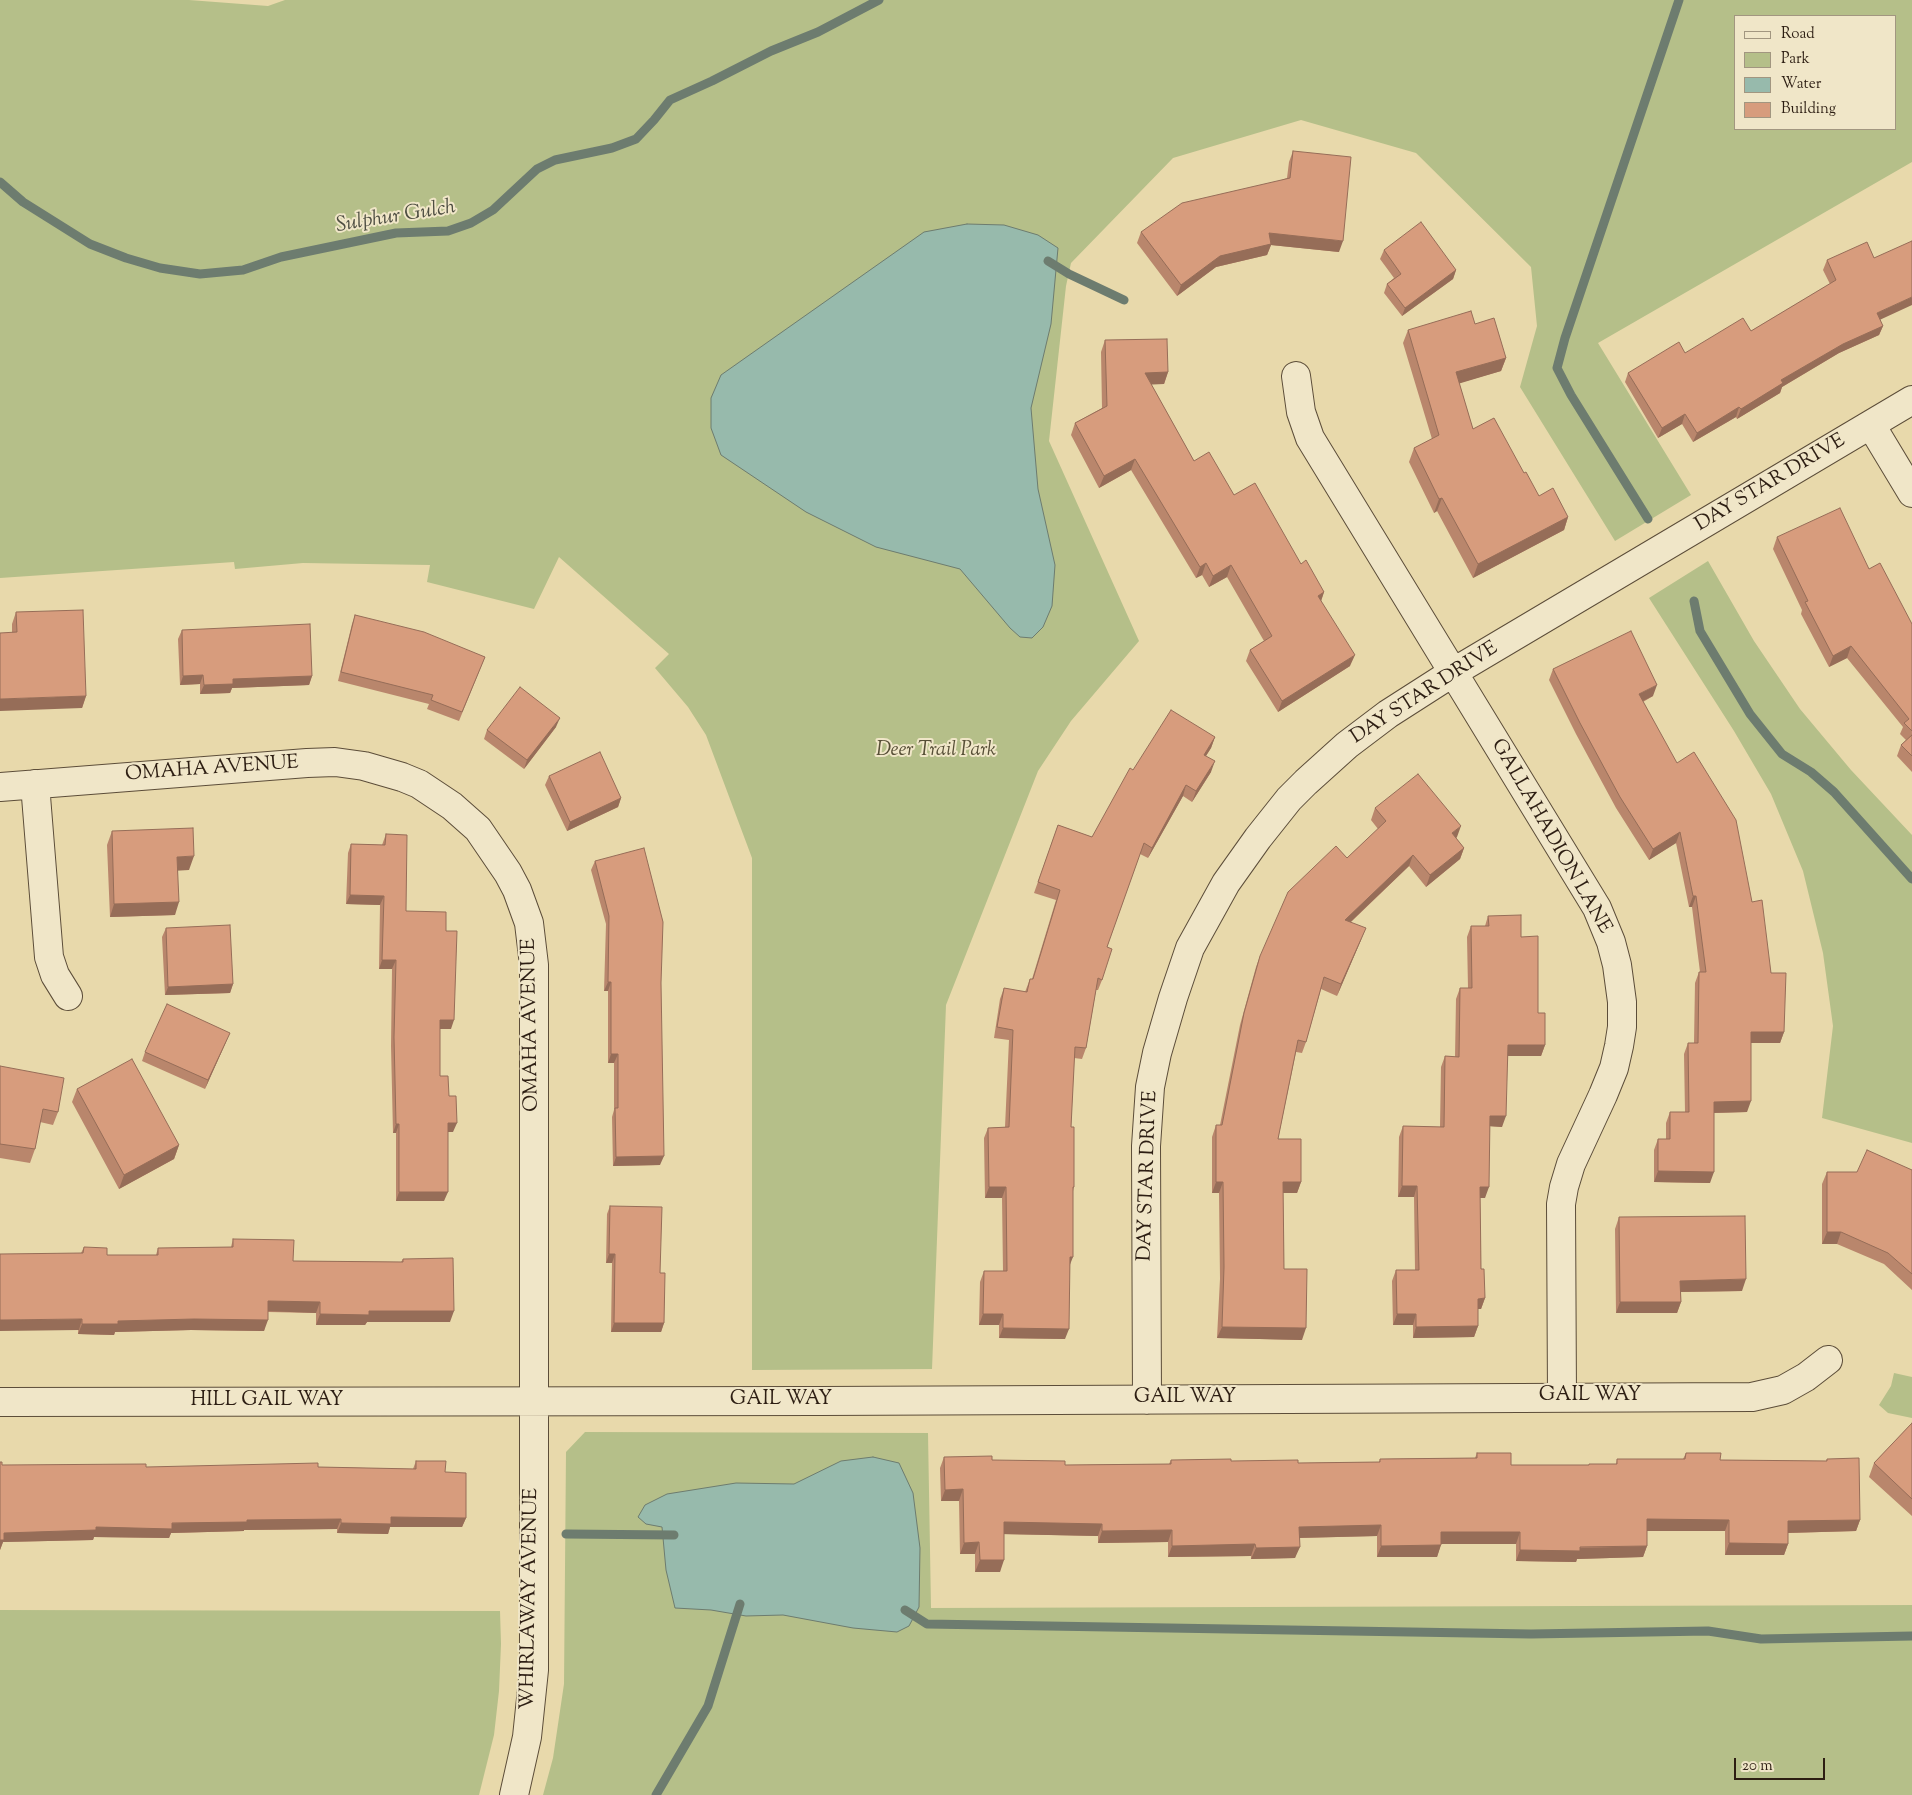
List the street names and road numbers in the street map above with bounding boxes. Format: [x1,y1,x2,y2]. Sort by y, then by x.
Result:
street label: DAY STAR DRIVE [1692,430,1850,538]
street label: DAY STAR DRIVE [1347,637,1503,751]
street label: GALLAHADION LANE [1484,735,1616,939]
street label: OMAHA AVENUE [125,752,299,788]
street label: OMAHA AVENUE [518,938,546,1112]
street label: DAY STAR DRIVE [1134,1090,1164,1262]
street label: GAIL WAY [1539,1385,1641,1409]
street label: GAIL WAY [1134,1387,1236,1411]
street label: GAIL WAY [730,1389,832,1413]
street label: HILL GAIL WAY [190,1390,344,1414]
street label: WHIRLAWAY AVENUE [517,1488,545,1710]

